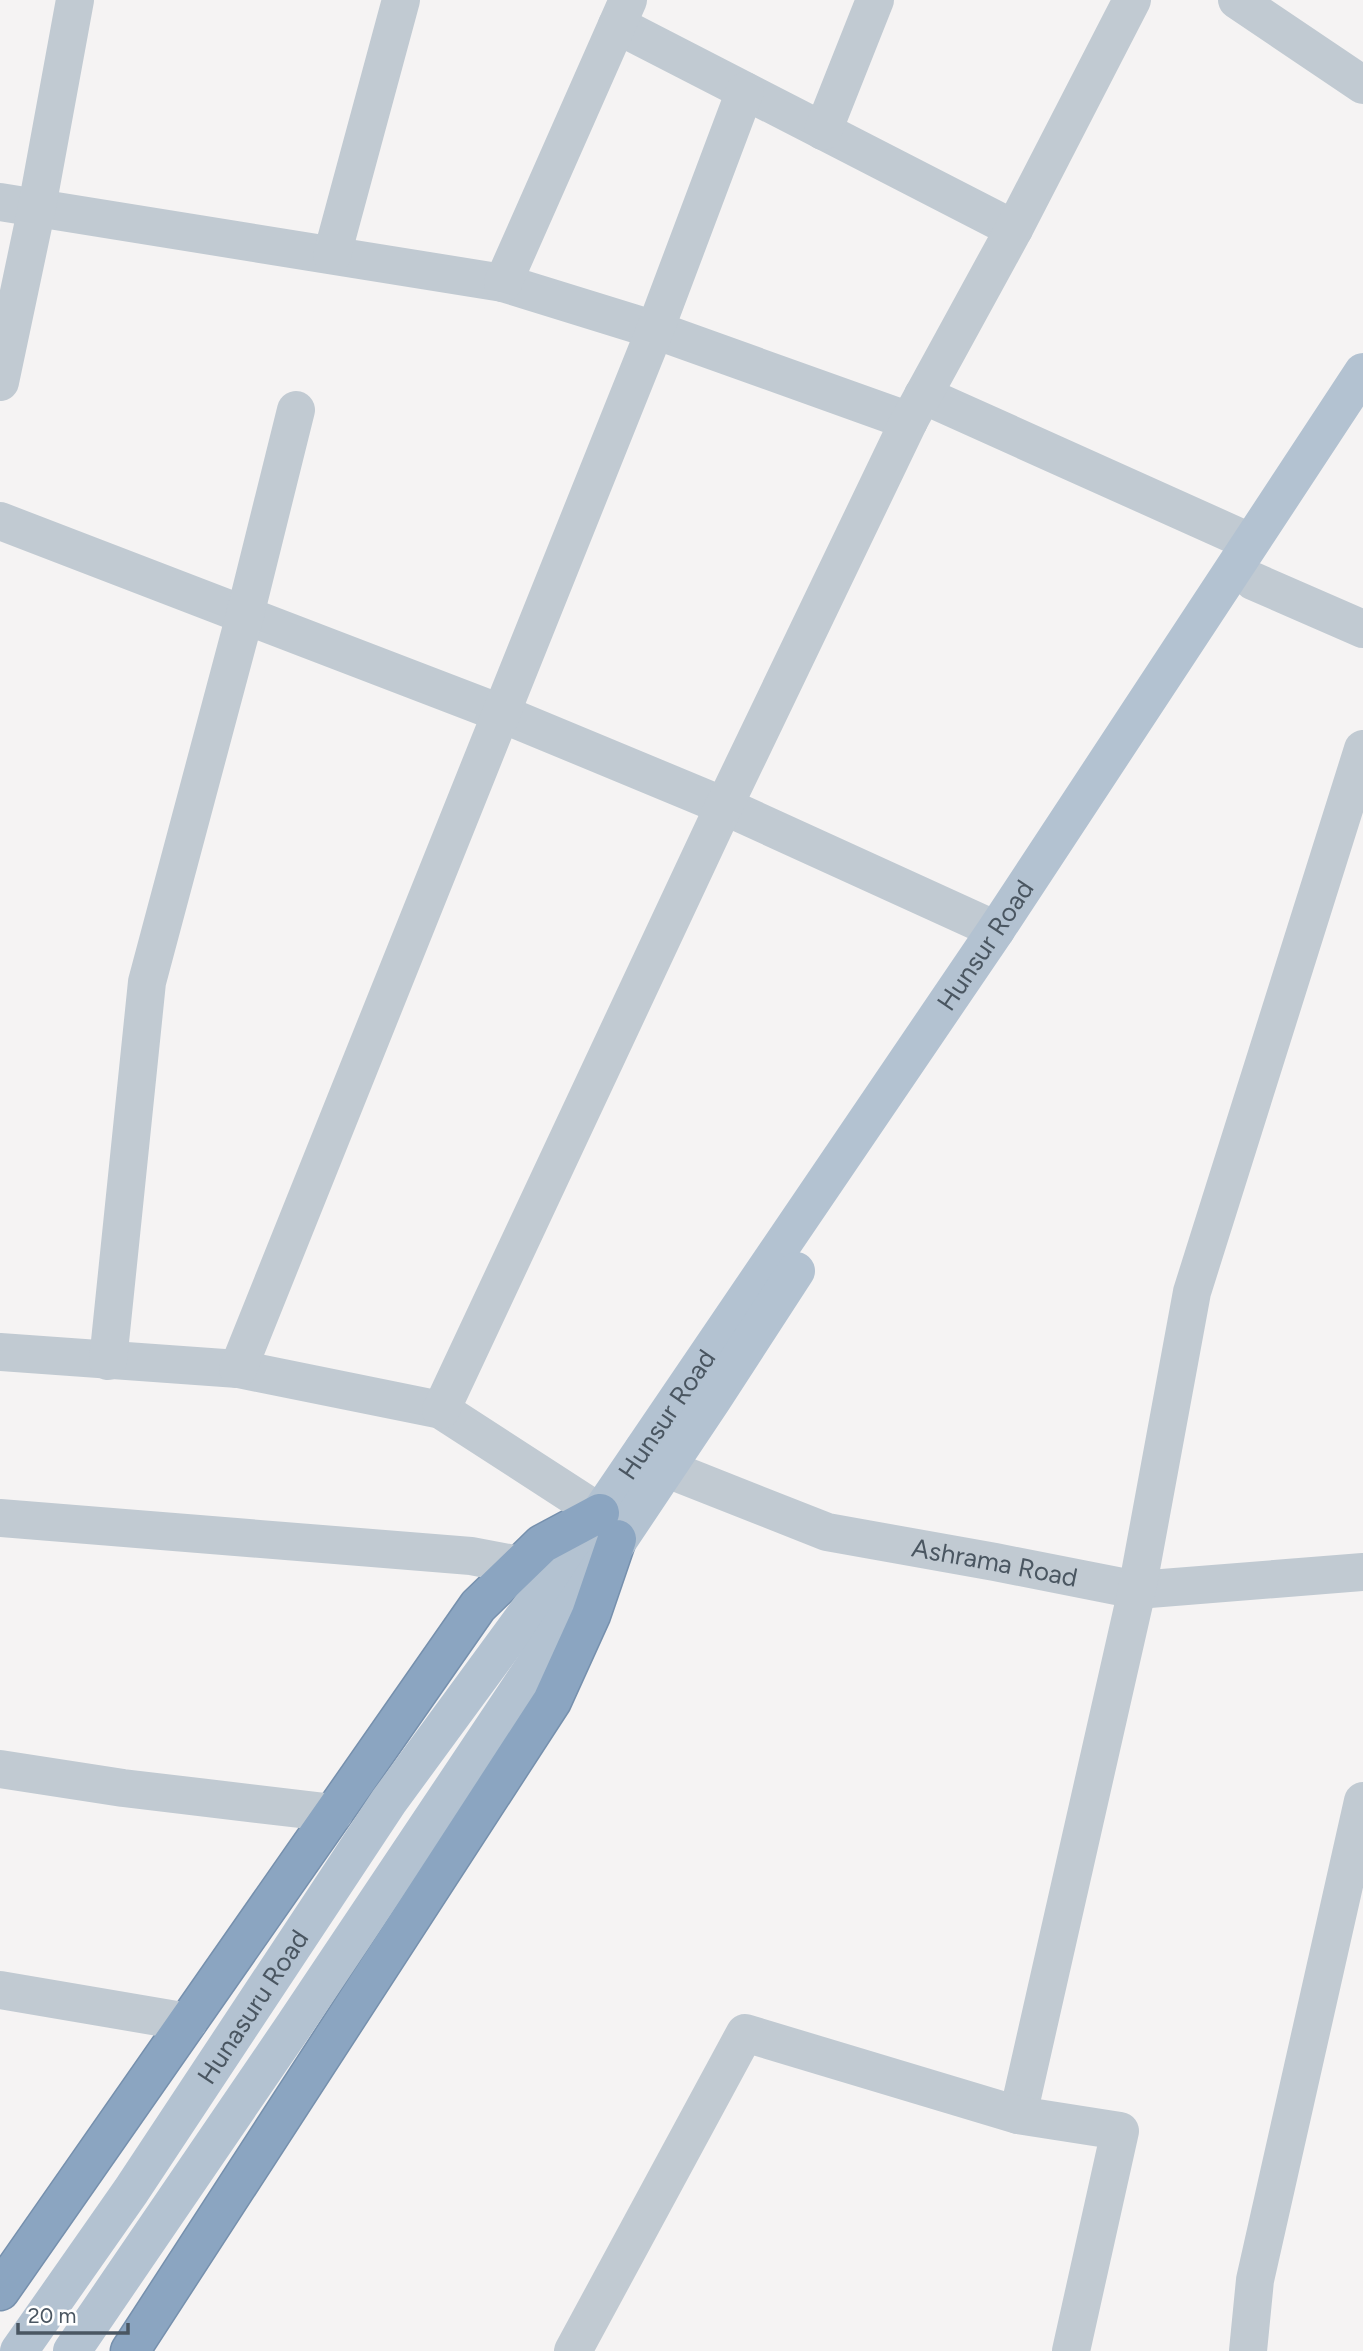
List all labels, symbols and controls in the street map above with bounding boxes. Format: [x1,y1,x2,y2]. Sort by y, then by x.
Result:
street label: Hunsur Road [930,874,1040,1017]
street label: Hunsur Road [611,1343,722,1486]
street label: Ashrama Road [909,1531,1080,1594]
street label: Hunasuru Road [190,1924,315,2090]
scale bar [18,2292,128,2336]
text: 20 m [28,2303,76,2328]

